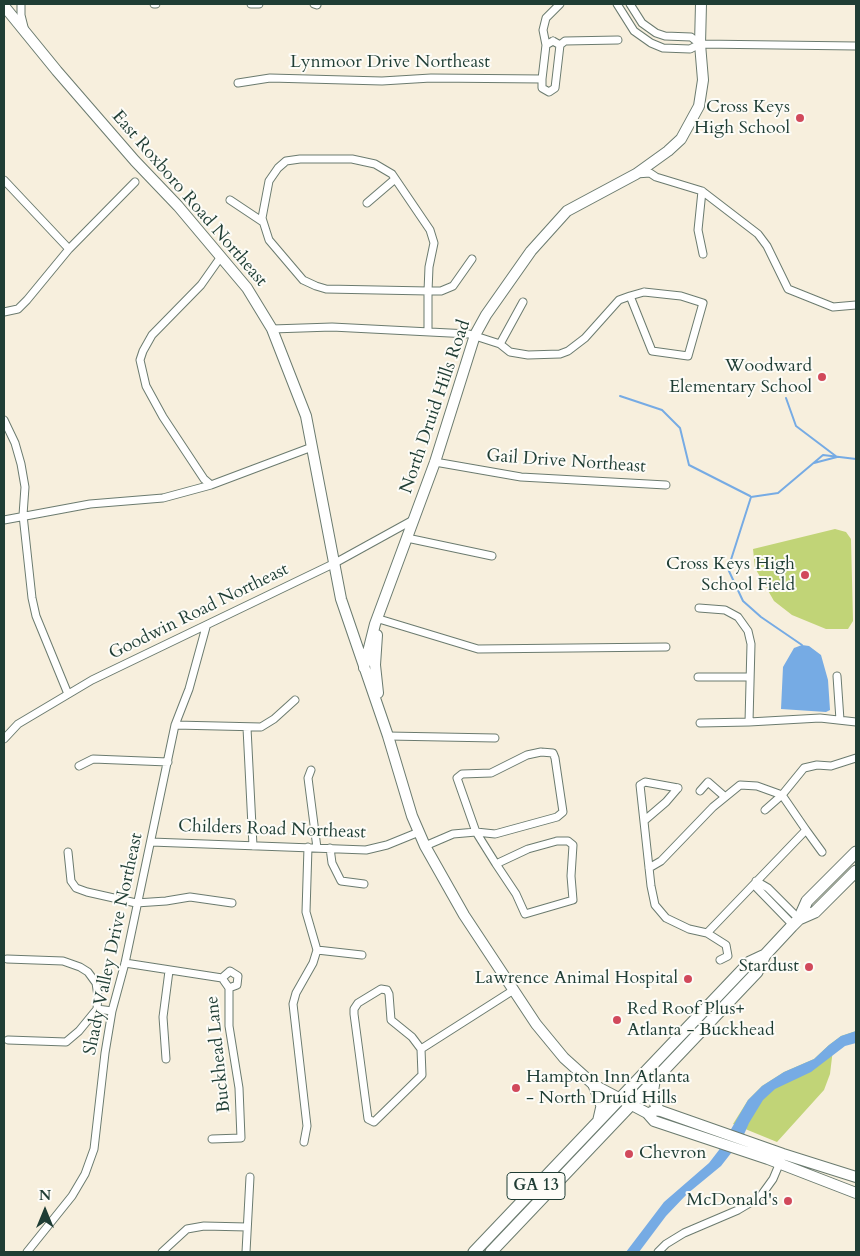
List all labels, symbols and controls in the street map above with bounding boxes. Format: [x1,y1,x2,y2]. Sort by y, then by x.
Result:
street label: Lynmoor Drive Northeast [290,52,490,74]
place label: Cross Keys High School [694,97,790,140]
street label: East Roxboro Road Northeast [107,106,271,292]
marker: Cross Keys High School [794,112,806,124]
street label: North Druid Hills Road [396,317,476,497]
place label: Woodward Elementary School [669,356,812,398]
marker: Woodward Elementary School [816,371,828,383]
street label: Gail Drive Northeast [486,446,646,478]
place label: Cross Keys High School Field [666,554,795,596]
street label: Goodwin Road Northeast [106,559,292,665]
marker: Cross Keys High School Field [799,569,811,581]
street label: Childers Road Northeast [178,816,366,844]
street label: Shady Valley Drive Northeast [80,831,148,1057]
place label: Stardust [739,956,799,978]
marker: Stardust [803,961,815,973]
place label: Lawrence Animal Hospital [475,968,678,990]
marker: Lawrence Animal Hospital [682,973,694,985]
street label: Buckhead Lane [202,995,236,1113]
place label: Red Roof Plus+ Atlanta - Buckhead [627,999,775,1042]
marker: Red Roof Plus+ Atlanta - Buckhead [611,1014,623,1026]
place label: Hampton Inn Atlanta - North Druid Hills [526,1067,690,1110]
marker: Hampton Inn Atlanta - North Druid Hills [510,1082,522,1094]
place label: Chevron [639,1143,706,1165]
marker: Chevron [623,1148,635,1160]
road number: GA 13 [507,1172,565,1200]
north arrow [20,1186,70,1236]
text: N [39,1186,51,1205]
place label: McDonald's [686,1190,778,1212]
marker: McDonald's [782,1195,794,1207]

